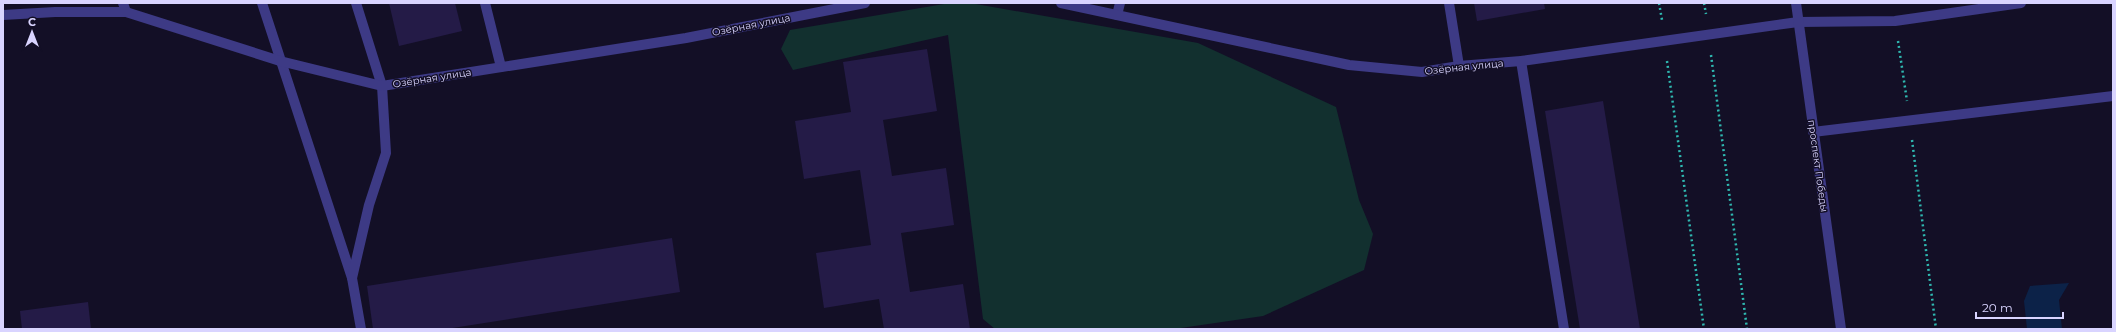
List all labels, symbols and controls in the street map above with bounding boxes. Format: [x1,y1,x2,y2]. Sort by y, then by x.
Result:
street label: Озёрная улица [711,11,791,39]
north arrow [12,12,52,52]
text: С [28,15,36,29]
street label: Озёрная улица [1424,56,1504,78]
street label: Озёрная улица [392,65,472,91]
street label: проспект Победы [1805,119,1831,213]
scale bar [1976,294,2063,320]
text: 20 m [1982,300,2013,315]

